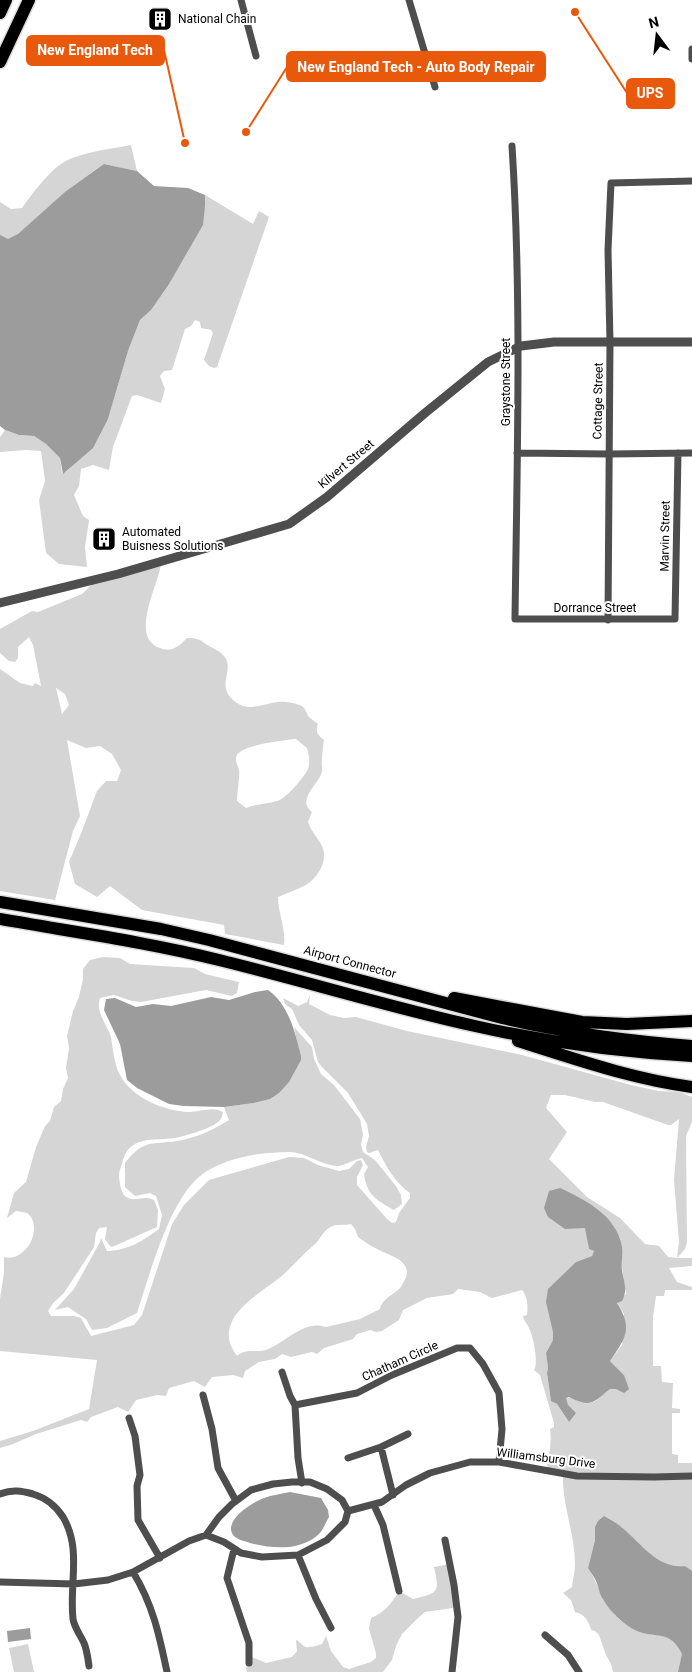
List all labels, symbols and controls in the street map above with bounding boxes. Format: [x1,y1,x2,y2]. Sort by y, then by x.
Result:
building icon: National Chain [147,6,173,32]
north arrow [632,10,682,60]
place label: National Chain [178,12,256,26]
text: N [647,13,660,31]
callout: New England Tech [27,36,164,65]
text: New England Tech [37,42,153,58]
callout: New England Tech - Auto Body Repair [287,52,545,81]
text: New England Tech - Auto Body Repair [297,59,535,75]
callout: UPS [627,79,674,108]
text: UPS [637,85,664,101]
street label: Graystone Street [499,338,513,426]
street label: Cottage Street [590,362,606,440]
street label: Kilvert Street [315,437,377,491]
street label: Marvin Street [657,500,673,572]
place label: Automated Buisness Solutions [122,525,224,553]
building icon: Automated Buisness Solutions [91,526,117,552]
street label: Dorrance Street [553,601,637,615]
street label: Airport Connector [302,943,398,981]
street label: Chatham Circle [360,1338,440,1384]
street label: Williamsburg Drive [496,1445,596,1471]

